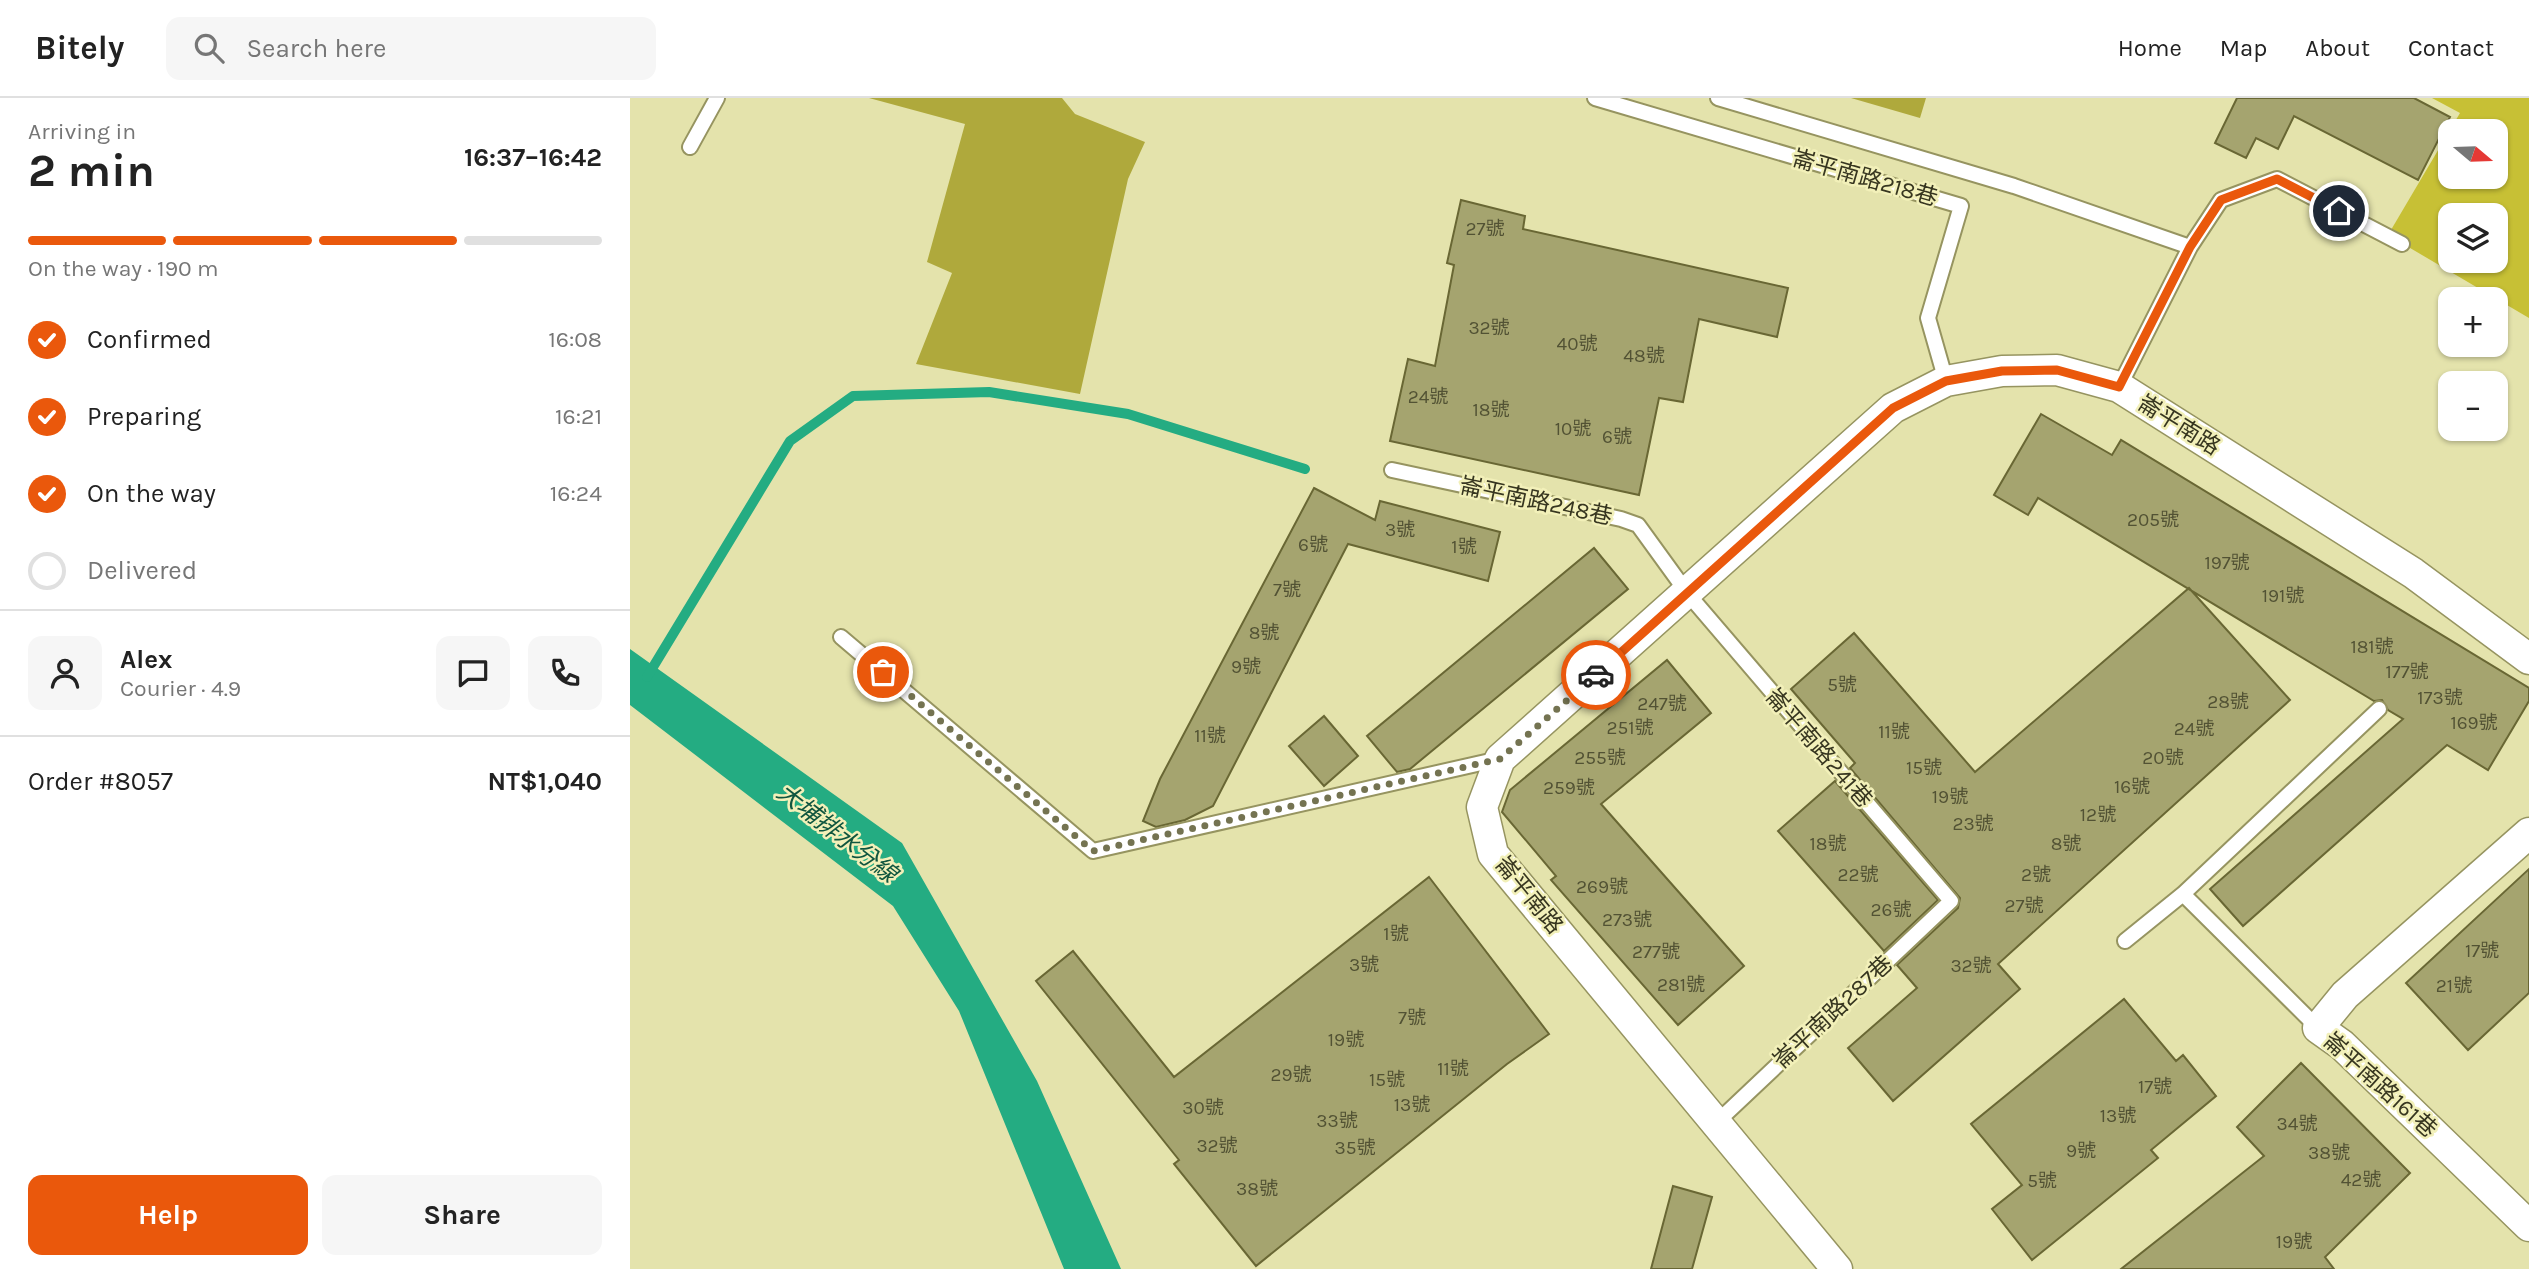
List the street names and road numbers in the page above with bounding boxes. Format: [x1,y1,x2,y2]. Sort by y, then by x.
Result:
street label: 崙平南路218巷 [1789,144,1941,212]
street label: 崙平南路 [2133,389,2225,461]
street label: 崙平南路248巷 [1457,472,1615,530]
street label: 崙平南路241巷 [1760,683,1878,813]
street label: 崙平南路 [1490,851,1568,939]
street label: 崙平南路287巷 [1768,950,1898,1074]
street label: 崙平南路161巷 [2318,1027,2442,1143]

